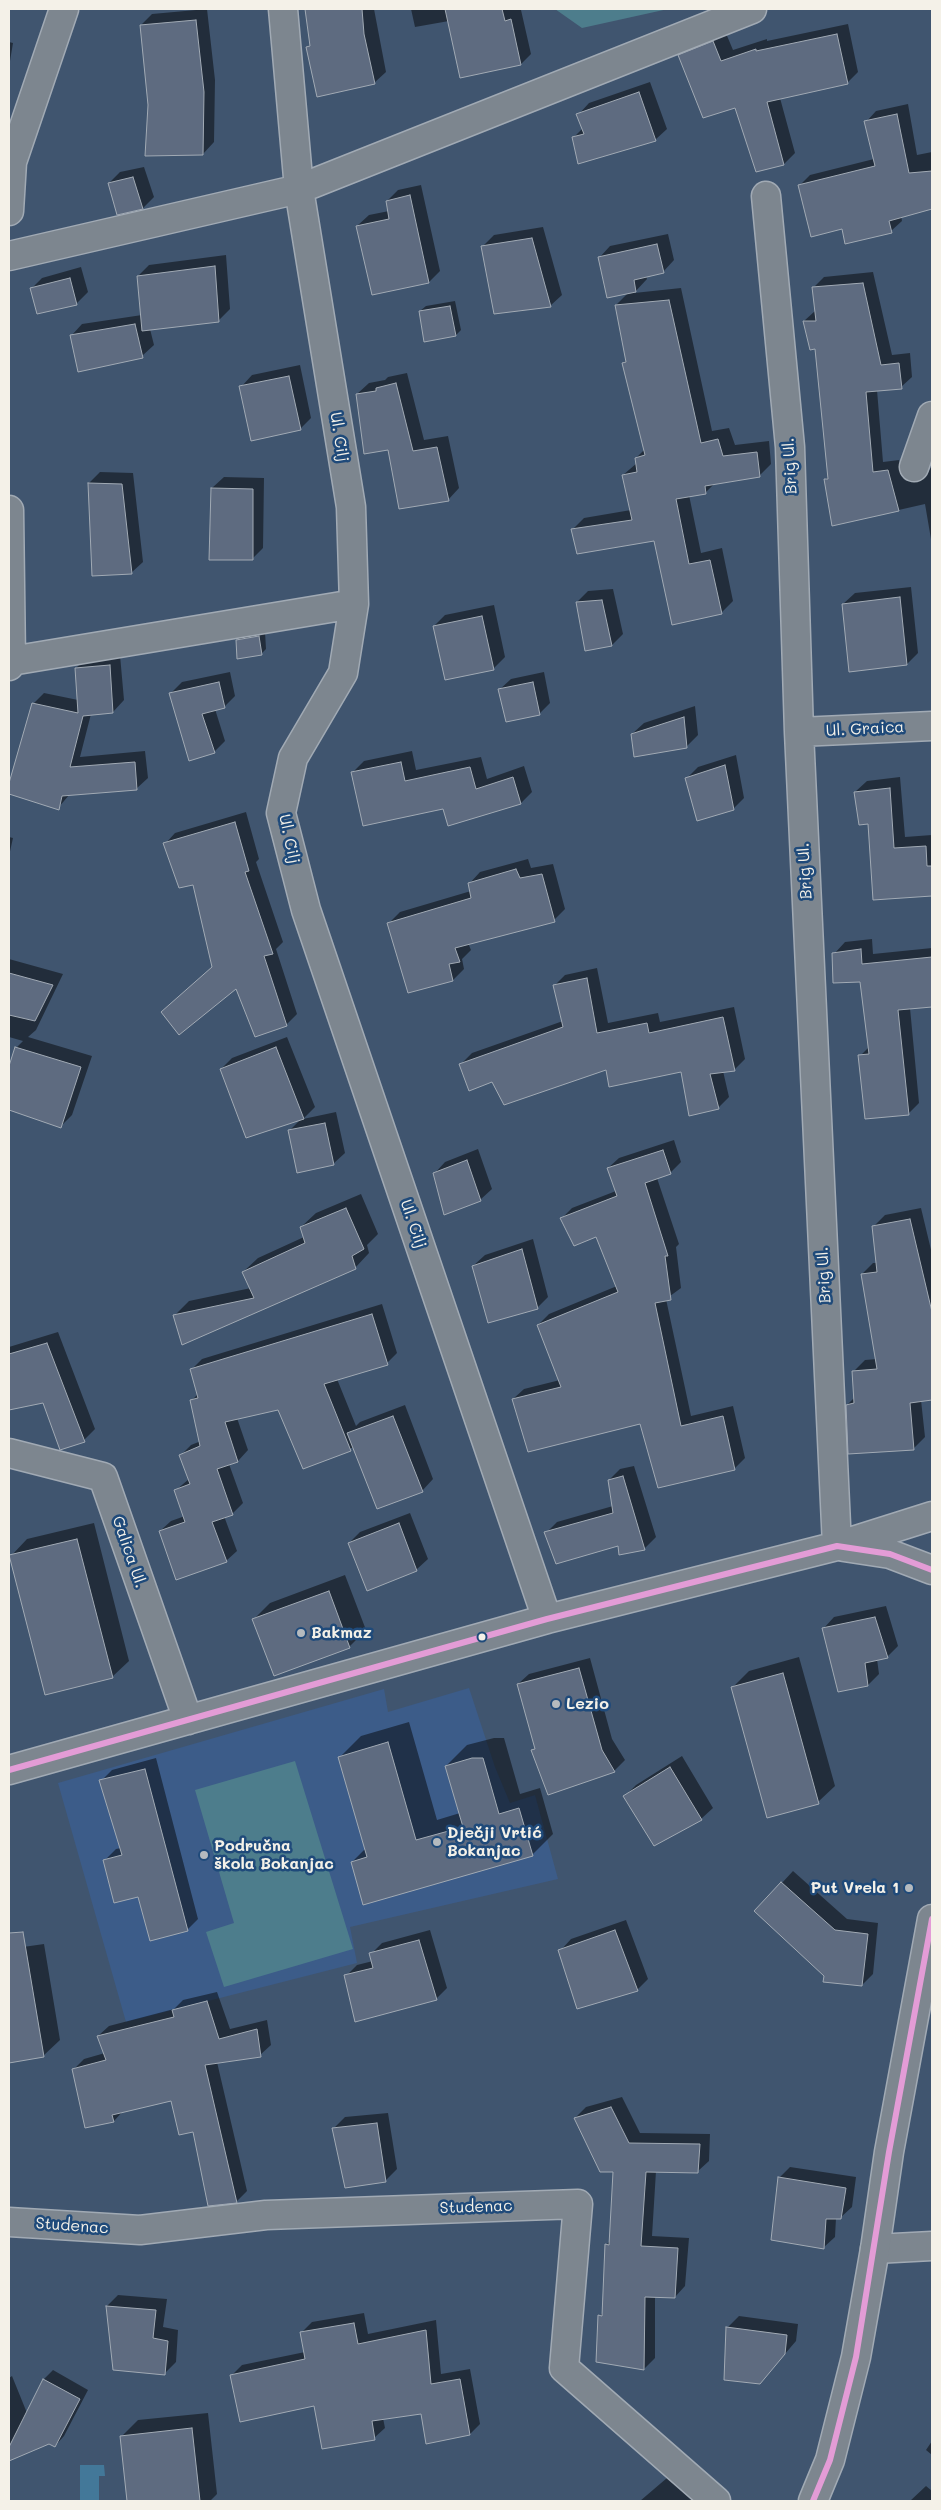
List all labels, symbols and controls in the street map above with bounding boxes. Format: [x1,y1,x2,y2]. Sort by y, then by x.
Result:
street label: Ul. Cilj [326,411,352,463]
street label: Brig Ul. [779,437,801,495]
street label: Ul. Graica [825,717,905,741]
street label: Ul. Cilj [274,812,304,866]
street label: Brig Ul. [794,842,816,900]
street label: Ul. Cilj [396,1197,430,1251]
street label: Brig Ul. [813,1246,835,1304]
street label: Galica Ul. [108,1514,150,1590]
place label: Bakmaz [311,1623,372,1643]
marker: Bakmaz [295,1627,307,1639]
unlabelled marker [477,1632,487,1642]
place label: Lezio [566,1694,609,1714]
marker: Lezio [550,1698,562,1710]
place label: Dječji Vrtić Bokanjac [447,1823,542,1861]
place label: Područna škola Bokanjac [214,1836,334,1874]
marker: Dječji Vrtić Bokanjac [431,1836,443,1848]
marker: Područna škola Bokanjac [198,1849,210,1861]
place label: Put Vrela 1 [811,1878,899,1898]
marker: Put Vrela 1 [903,1882,915,1894]
street label: Studenac [439,2196,513,2218]
street label: Studenac [35,2214,109,2238]

